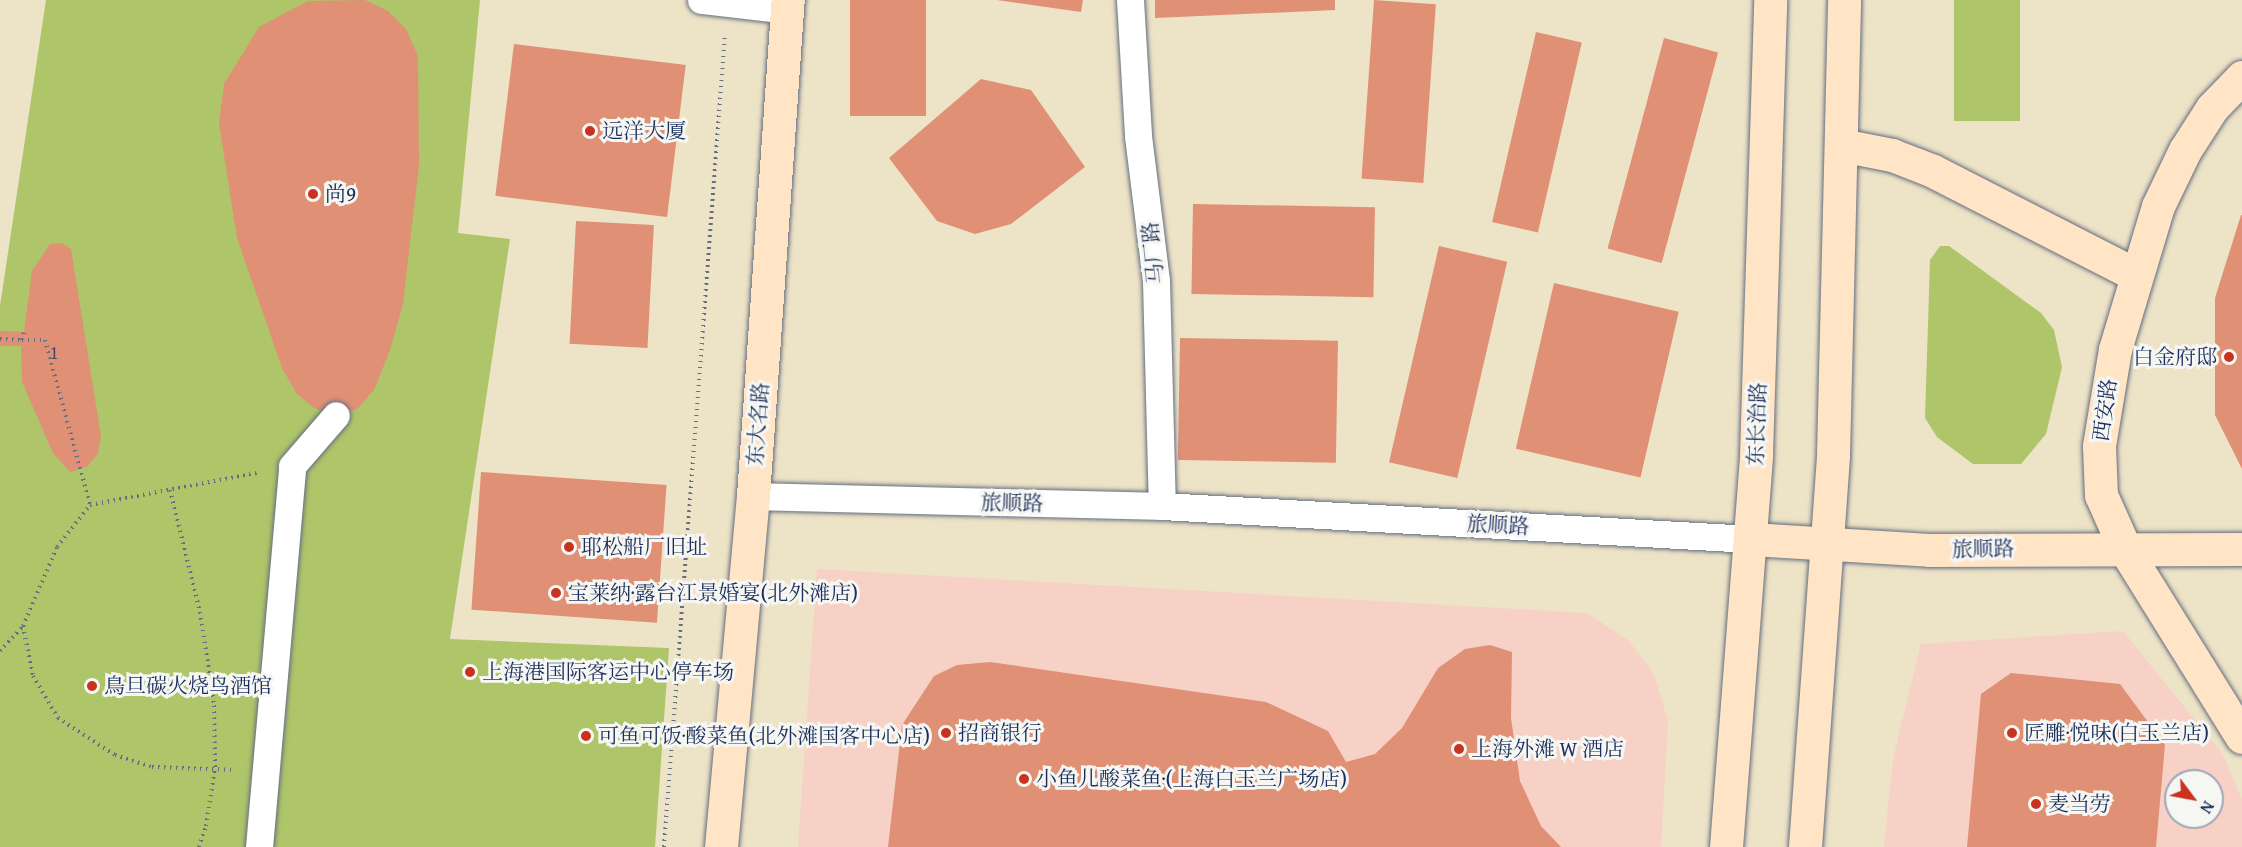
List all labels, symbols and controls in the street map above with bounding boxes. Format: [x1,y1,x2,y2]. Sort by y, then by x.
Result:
place label: 远洋大厦 [602,118,686,144]
marker: 远洋大厦 [583,124,597,138]
place label: 尚9 [325,181,356,207]
marker: 尚9 [306,187,320,201]
street label: 马厂路 [1137,220,1169,286]
house number: 1 [50,342,58,364]
place label: 白金府邸 [2133,344,2217,370]
marker: 白金府邸 [2222,350,2236,364]
street label: 西安路 [2088,377,2122,443]
street label: 东大名路 [743,381,773,467]
street label: 东长治路 [1743,382,1771,466]
street label: 旅顺路 [980,490,1044,516]
street label: 旅顺路 [1466,511,1530,539]
place label: 耶松船厂旧址 [581,534,707,560]
street label: 旅顺路 [1951,536,2015,562]
marker: 耶松船厂旧址 [562,540,576,554]
place label: 宝莱纳·露台江景婚宴(北外滩店) [568,580,858,606]
marker: 宝莱纳·露台江景婚宴(北外滩店) [549,586,563,600]
place label: 上海港国际客运中心停车场 [482,659,734,685]
marker: 上海港国际客运中心停车场 [463,665,477,679]
place label: 鳥旦碳火烧鸟酒馆 [104,673,272,699]
marker: 鳥旦碳火烧鸟酒馆 [85,679,99,693]
place label: 招商银行 [958,720,1042,746]
place label: 匠雕·悦味(白玉兰店) [2024,720,2209,746]
place label: 可鱼可饭·酸菜鱼(北外滩国客中心店) [598,723,930,749]
marker: 招商银行 [939,726,953,740]
marker: 匠雕·悦味(白玉兰店) [2005,726,2019,740]
marker: 可鱼可饭·酸菜鱼(北外滩国客中心店) [579,729,593,743]
place label: 上海外滩 W 酒店 [1471,736,1624,762]
marker: 上海外滩 W 酒店 [1452,742,1466,756]
place label: 小鱼儿酸菜鱼·(上海白玉兰广场店) [1036,766,1347,792]
north arrow [2164,769,2224,829]
marker: 小鱼儿酸菜鱼·(上海白玉兰广场店) [1017,772,1031,786]
place label: 麦当劳 [2048,791,2111,817]
marker: 麦当劳 [2029,797,2043,811]
text: N [2195,797,2221,818]

